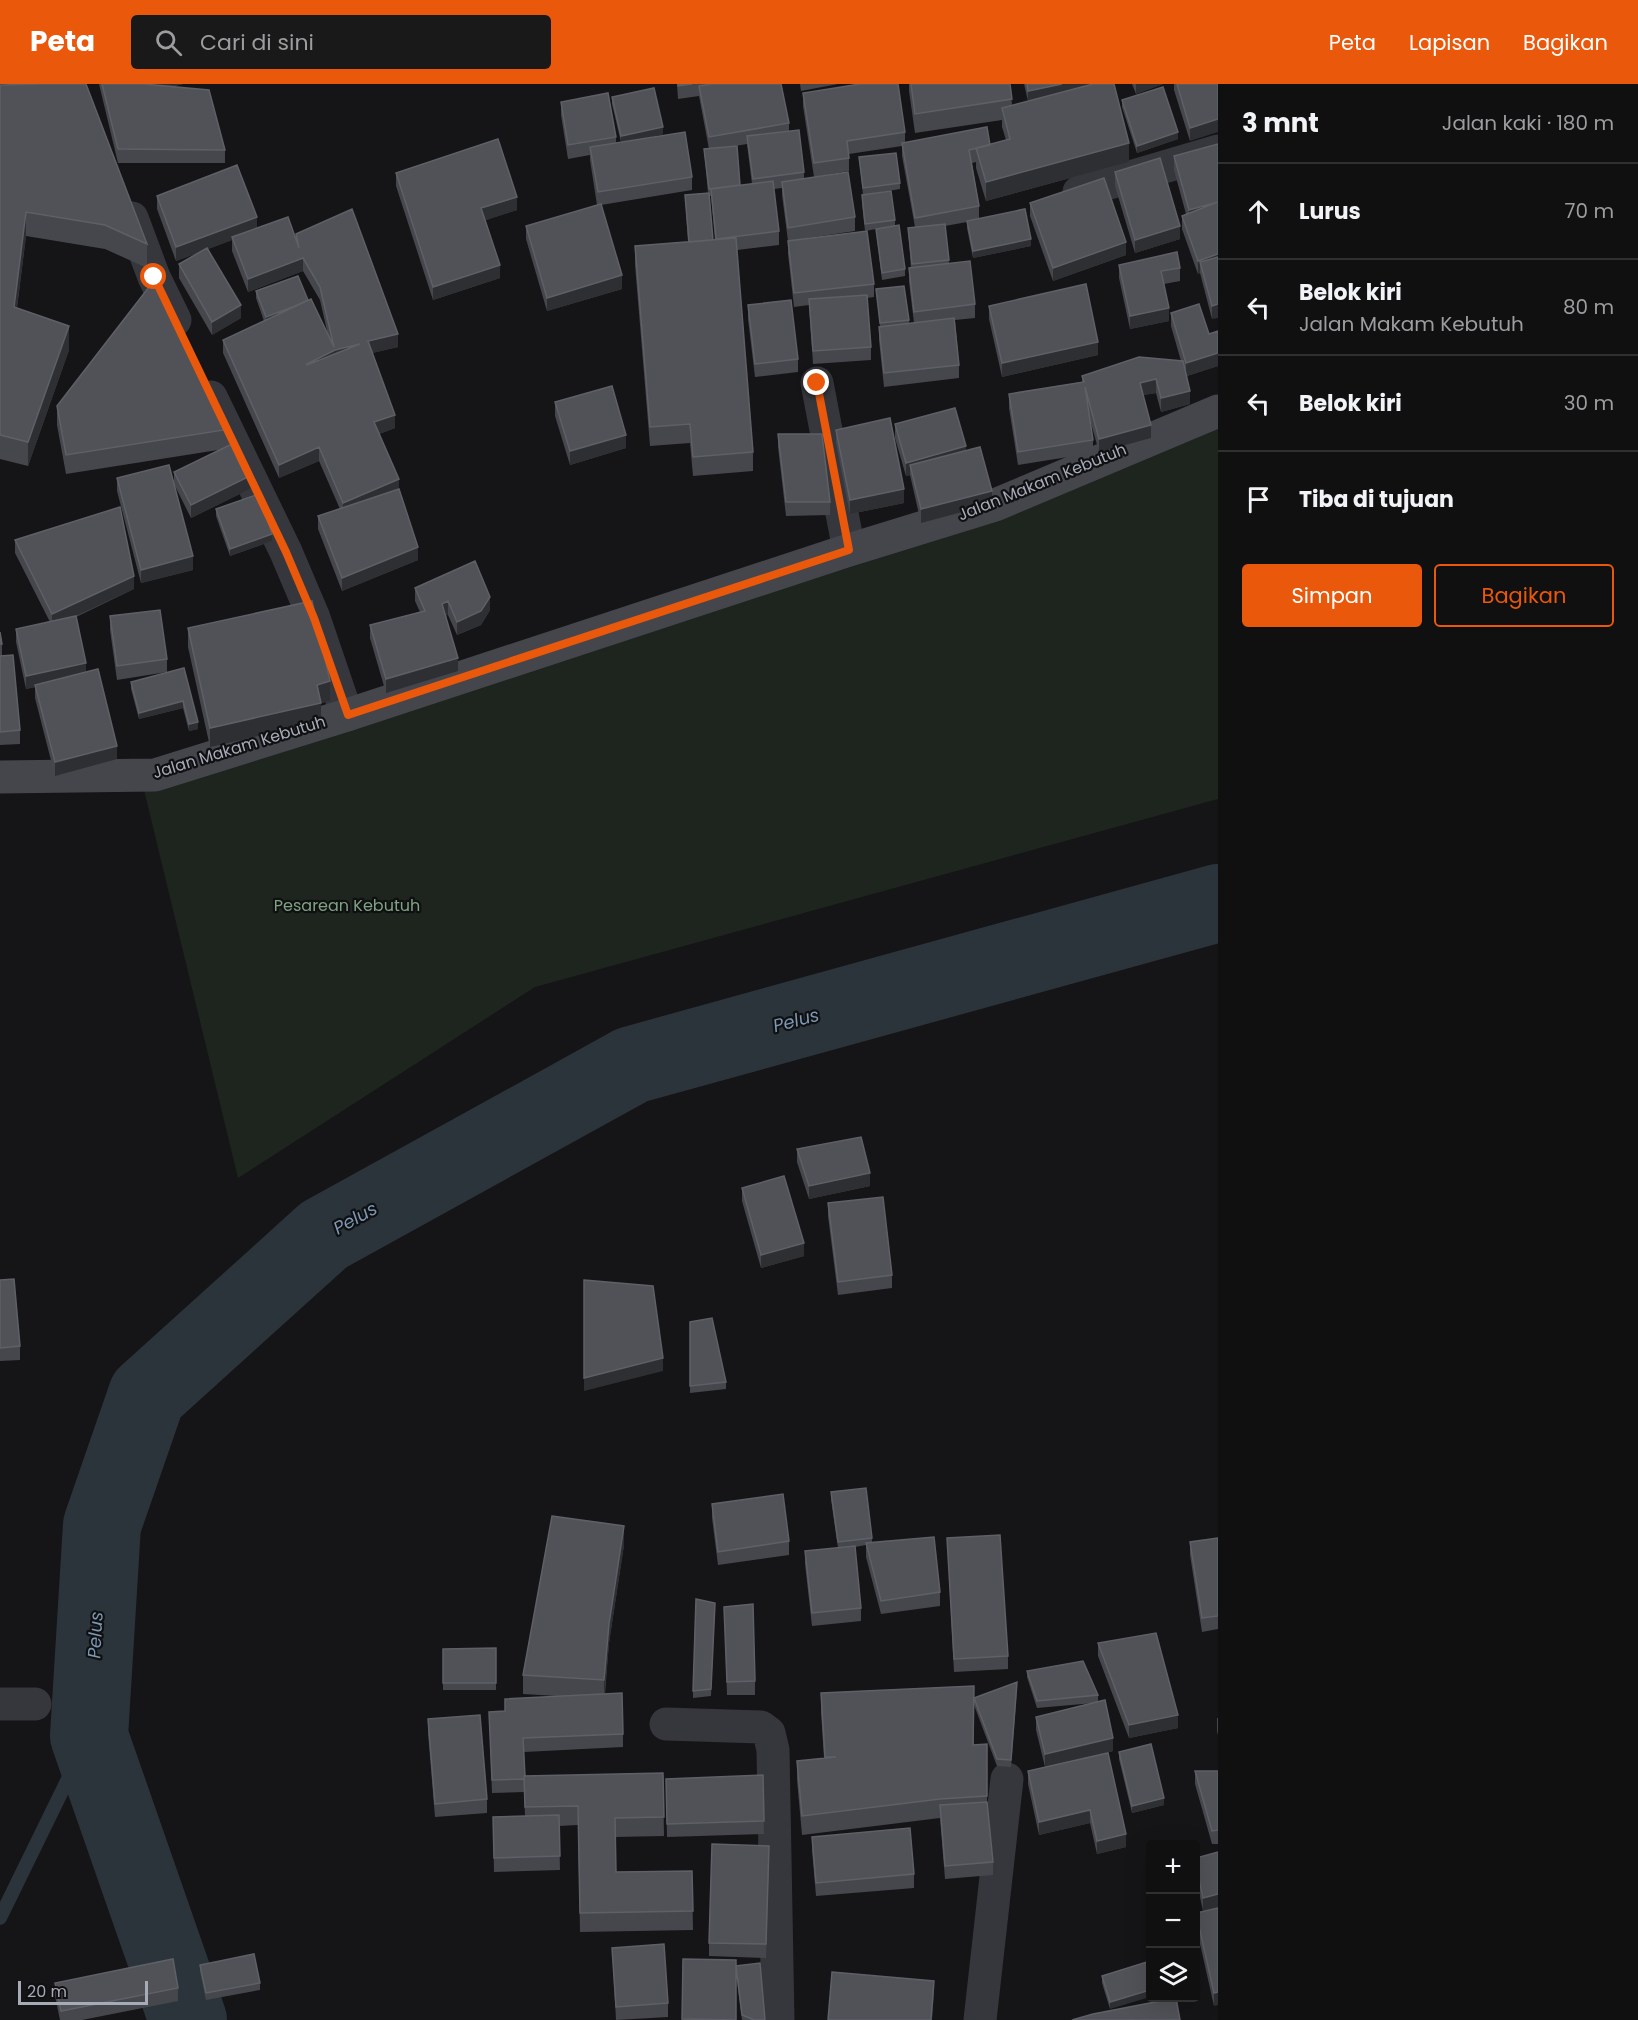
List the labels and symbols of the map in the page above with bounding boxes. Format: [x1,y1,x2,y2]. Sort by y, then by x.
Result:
route start [140,263,166,289]
route end [803,369,829,395]
street label: Jalan Makam Kebutuh [954,438,1130,526]
street label: Jalan Makam Kebutuh [150,710,328,784]
park label: Pesarean Kebutuh [274,894,420,917]
water label: Pelus [770,1002,822,1038]
water label: Pelus [328,1196,382,1240]
water label: Pelus [81,1611,109,1659]
scale bar [18,1978,148,2006]

